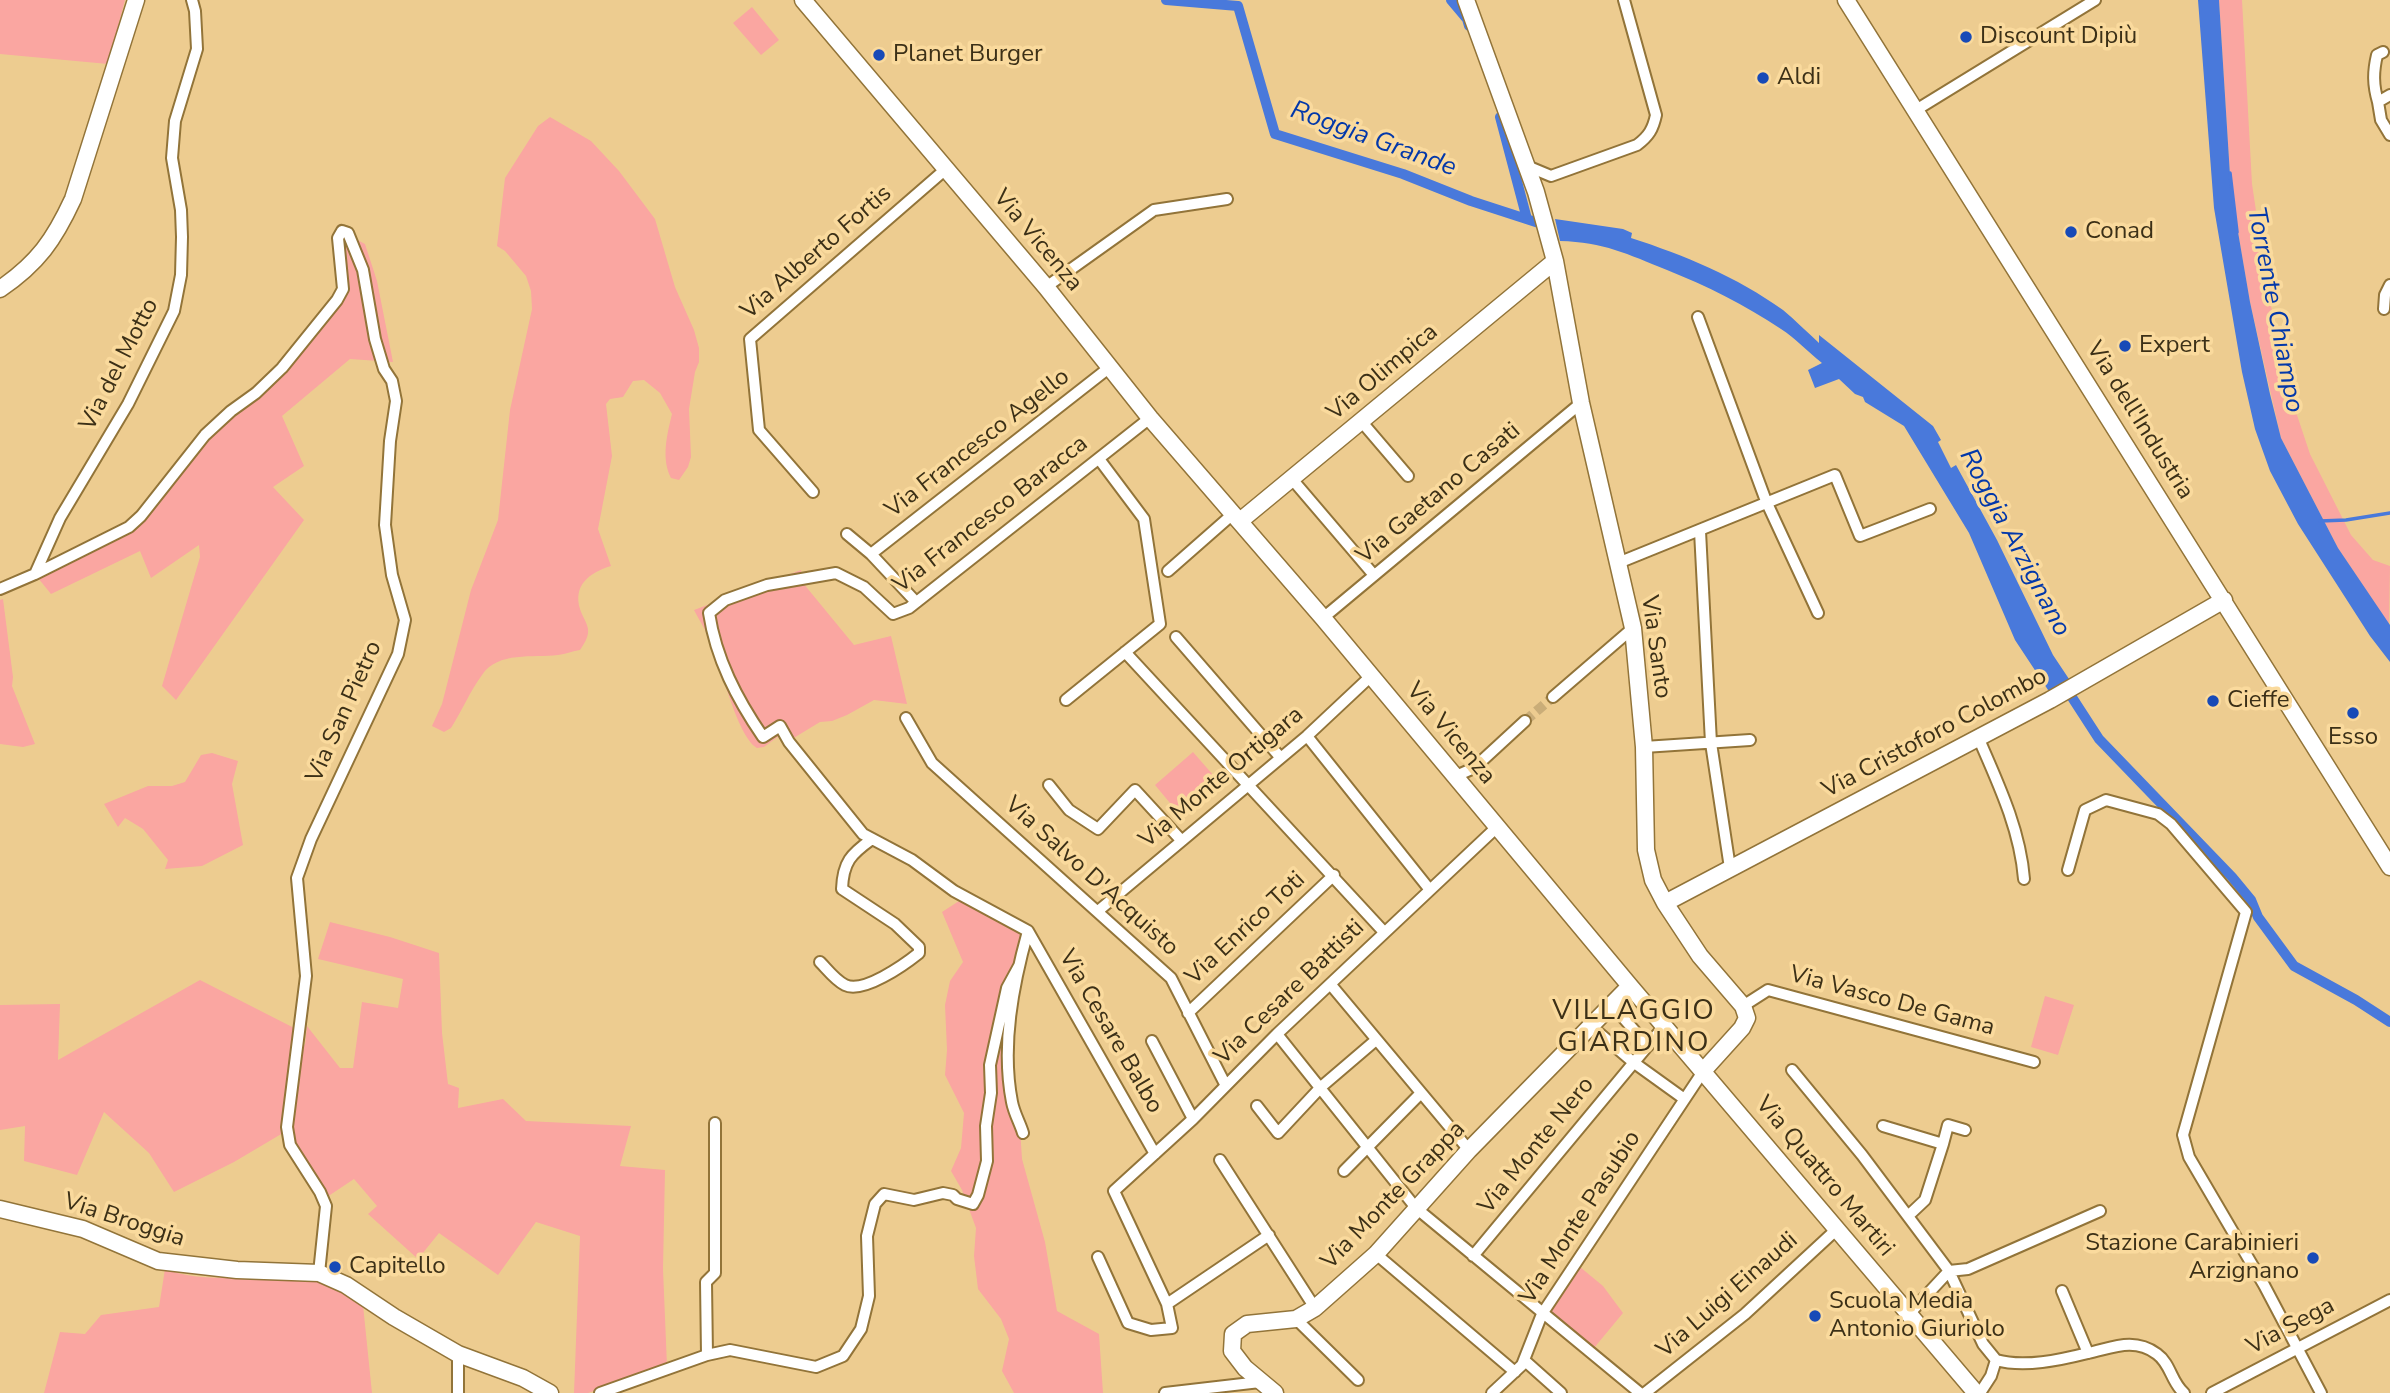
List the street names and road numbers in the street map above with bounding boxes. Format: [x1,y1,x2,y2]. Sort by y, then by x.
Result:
street label: Via Alberto Fortis [736,180,898,326]
street label: Via Vicenza [986,184,1088,298]
street label: Via del Motto [74,294,166,436]
street label: Via Olimpica [1322,318,1444,428]
street label: Via dell'Industria [2079,337,2199,505]
street label: Via Francesco Agello [880,363,1076,525]
street label: Via Gaetano Casati [1351,417,1527,571]
street label: Via Francesco Baracca [888,430,1094,600]
street label: Via Santo [1634,594,1676,700]
street label: Via San Pietro [301,637,389,787]
street label: Via Cristoforo Colombo [1818,663,2052,805]
street label: Via Vicenza [1399,677,1501,791]
street label: Via Monte Ortigara [1134,701,1310,855]
street label: Via Salvo D'Acquisto [998,791,1184,963]
street label: Via Enrico Toti [1180,866,1312,992]
street label: Via Cesare Battisti [1209,914,1371,1072]
street label: Via Cesare Balbo [1052,945,1168,1119]
street label: Via Vasco De Gama [1786,961,1998,1043]
street label: Via Monte Nero [1473,1072,1601,1220]
street label: Via Quattro Martiri [1748,1091,1900,1263]
street label: Via Monte Grappa [1316,1116,1472,1276]
street label: Via Monte Pasubio [1514,1126,1648,1310]
street label: Via Broggia [60,1188,188,1254]
street label: Via Luigi Einaudi [1652,1227,1804,1365]
street label: Via Sega [2242,1292,2340,1362]

